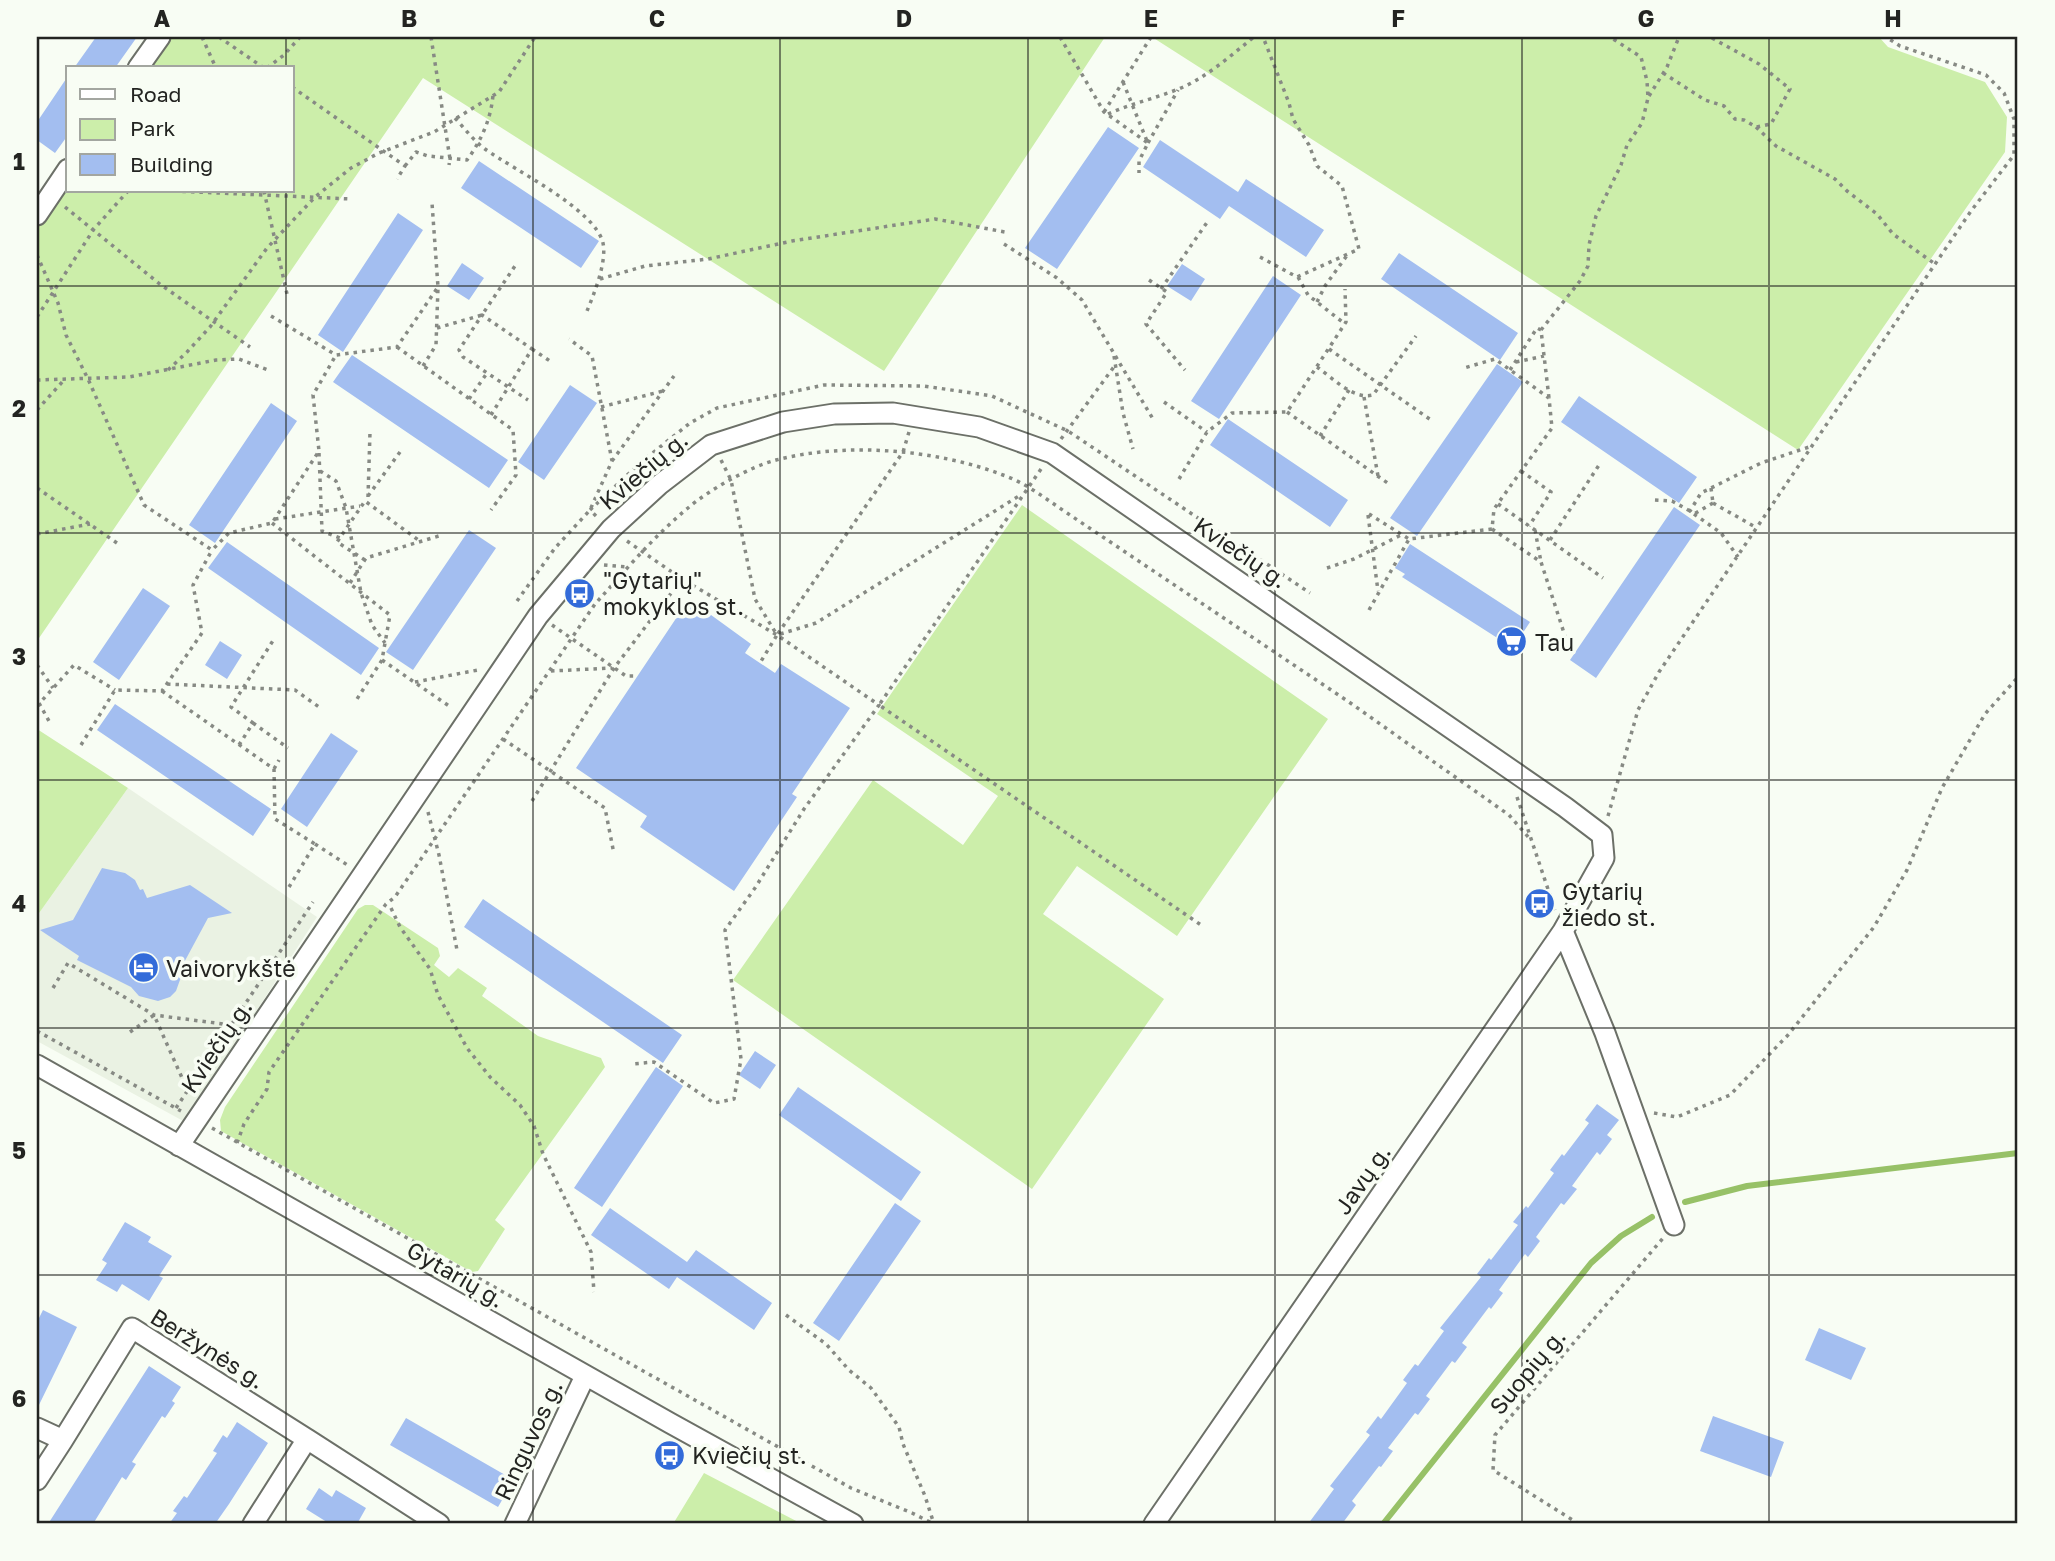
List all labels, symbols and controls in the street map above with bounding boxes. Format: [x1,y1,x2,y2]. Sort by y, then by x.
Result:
text: A [154,4,171,32]
text: B [401,4,417,32]
text: C [649,4,665,32]
text: D [896,4,912,32]
text: E [1144,4,1158,32]
text: F [1391,4,1405,32]
text: G [1638,4,1654,32]
text: H [1884,4,1902,32]
legend [66,66,294,192]
text: Road [130,81,181,107]
text: Park [130,115,176,141]
text: 1 [13,147,25,175]
text: Building [130,151,213,177]
text: 2 [12,394,26,422]
street label: Kviečių g. [593,425,693,515]
street label: Kviečių g. [1189,511,1293,593]
place label: "Gytarių" mokyklos st. [603,566,744,620]
bus stop icon: "Gytarių" mokyklos st. [563,576,597,610]
supermarket icon: Tau [1495,625,1529,659]
place label: Tau [1535,628,1574,656]
text: 3 [12,642,26,670]
place label: Gytarių žiedo st. [1562,877,1656,931]
bus stop icon: Gytarių žiedo st. [1522,887,1556,921]
text: 4 [12,889,26,917]
hotel icon: Vaivorykštė [126,951,160,985]
place label: Vaivorykštė [166,954,296,982]
street label: Kviečių g. [175,994,257,1098]
text: 5 [12,1136,26,1164]
street label: Javų g. [1328,1139,1396,1219]
street label: Gytarių g. [402,1235,510,1313]
street label: Beržynės g. [146,1302,270,1394]
street label: Suopių g. [1483,1322,1571,1420]
street label: Ringuvos g. [488,1376,568,1504]
text: 6 [12,1384,26,1412]
bus stop icon: Kviečių st. [652,1438,686,1472]
place label: Kviečių st. [692,1441,807,1469]

